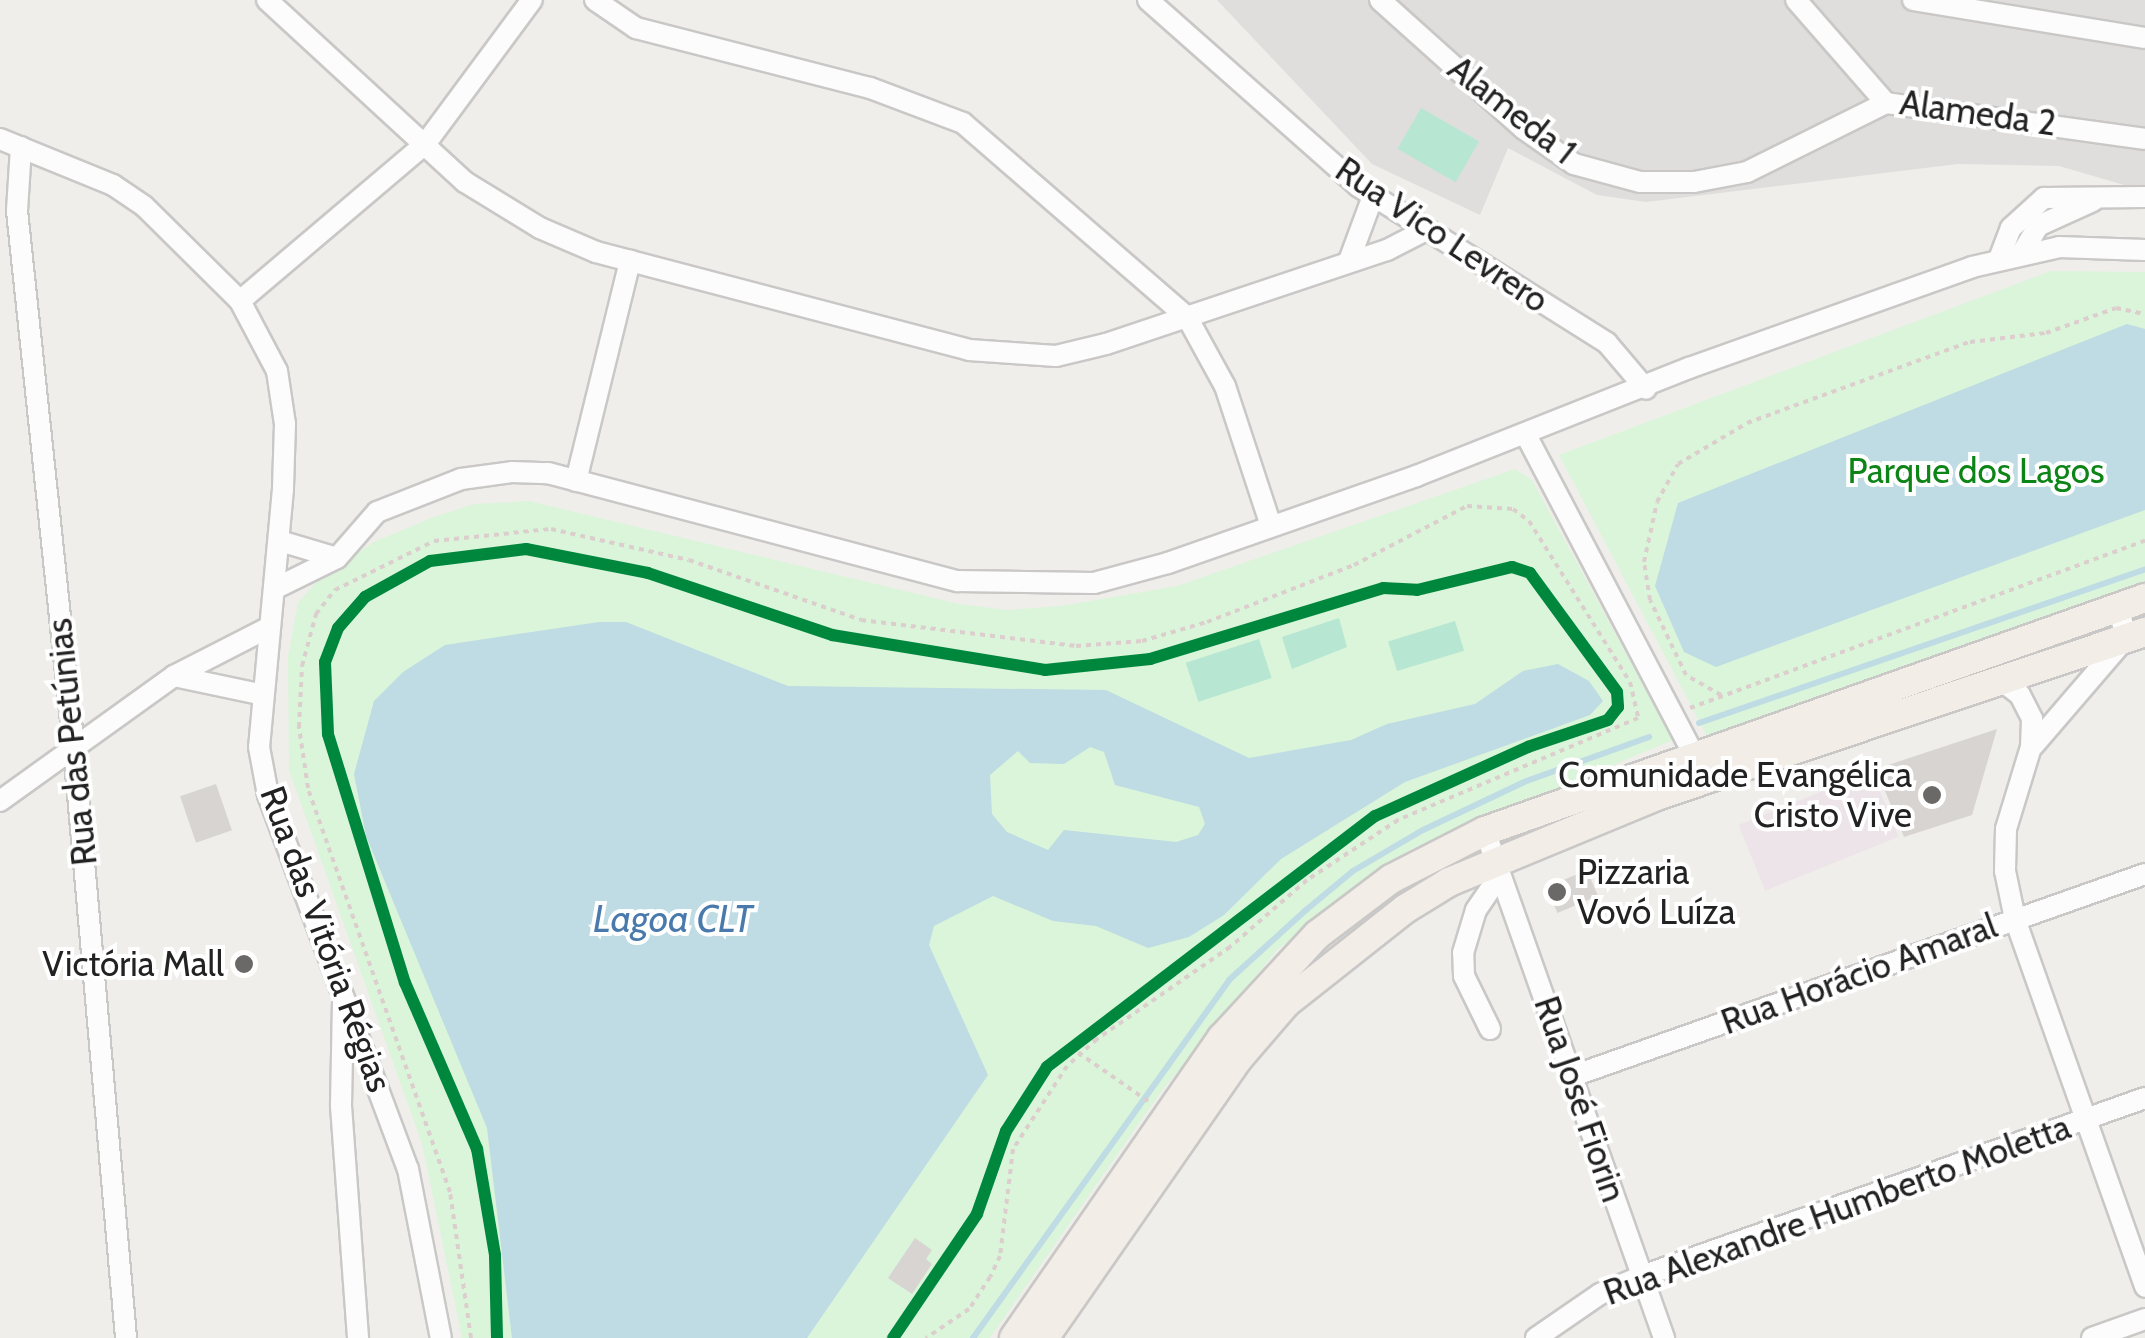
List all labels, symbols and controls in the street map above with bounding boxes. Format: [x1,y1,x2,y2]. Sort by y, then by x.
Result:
street label: Alameda 1 [1440,47,1584,173]
street label: Alameda 2 [1897,81,2059,145]
street label: Rua Vico Levrero [1328,148,1556,322]
park label: Parque dos Lagos [1847,450,2105,492]
street label: Rua das Petúnias [38,616,106,868]
place label: Comunidade Evangélica Cristo Vive [1558,754,1912,836]
street label: Rua das Vitória Régias [251,781,401,1097]
marker: Comunidade Evangélica Cristo Vive [1921,784,1943,806]
place label: Pizzaria Vovó Luíza [1577,851,1736,933]
marker: Pizzaria Vovó Luíza [1546,881,1568,903]
water label: Lagoa CLT [593,896,753,942]
street label: Rua Horácio Amaral [1715,905,2003,1043]
place label: Victória Mall [42,943,224,985]
marker: Victória Mall [233,953,255,975]
street label: Rua José Fiorin [1525,991,1635,1207]
street label: Rua Alexandre Humberto Moletta [1598,1106,2076,1314]

